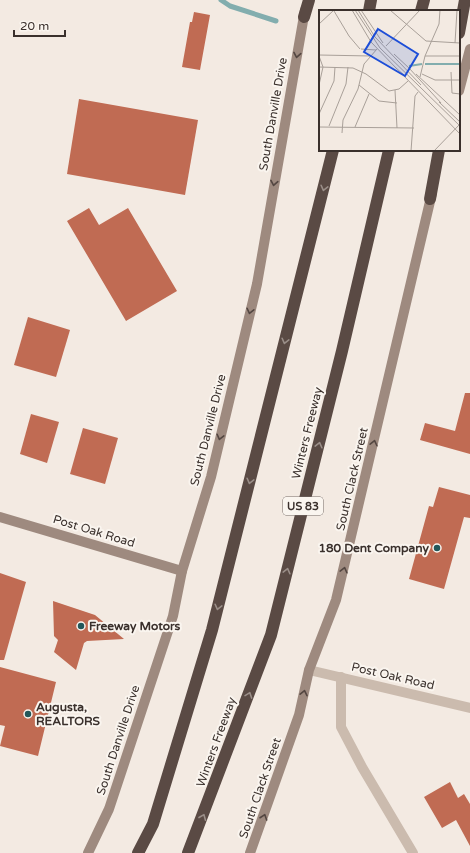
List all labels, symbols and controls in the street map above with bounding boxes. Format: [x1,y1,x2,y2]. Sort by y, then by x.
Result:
inset map [319,10,460,151]
scale bar [14,12,65,38]
text: 20 m [20,19,49,33]
one-way arrow [293,52,302,58]
street label: South Danville Drive [256,56,290,172]
one-way arrow [271,180,279,186]
one-way arrow [320,184,329,191]
one-way arrow [247,308,255,314]
one-way arrow [281,337,290,344]
street label: South Danville Drive [187,372,229,487]
street label: Winters Freeway [289,385,325,480]
street label: South Clack Street [333,426,371,532]
one-way arrow [217,434,225,440]
one-way arrow [369,440,377,446]
one-way arrow [314,442,322,448]
one-way arrow [246,477,255,484]
road number: US 83 [283,497,323,515]
street label: Post Oak Road [51,512,137,550]
place label: 180 Dent Company [318,541,430,556]
marker: 180 Dent Company [432,543,442,553]
one-way arrow [339,566,348,573]
one-way arrow [282,568,291,575]
one-way arrow [214,603,223,610]
place label: Freeway Motors [89,619,181,634]
marker: Freeway Motors [76,621,86,631]
street label: Post Oak Road [350,660,436,692]
street label: South Danville Drive [94,683,142,797]
one-way arrow [300,690,308,696]
one-way arrow [244,692,252,699]
street label: Winters Freeway [193,695,239,789]
place label: Augusta, REALTORS [36,700,101,728]
marker: Augusta, REALTORS [23,709,33,719]
street label: South Clack Street [236,735,284,840]
one-way arrow [198,813,206,821]
one-way arrow [259,813,268,820]

